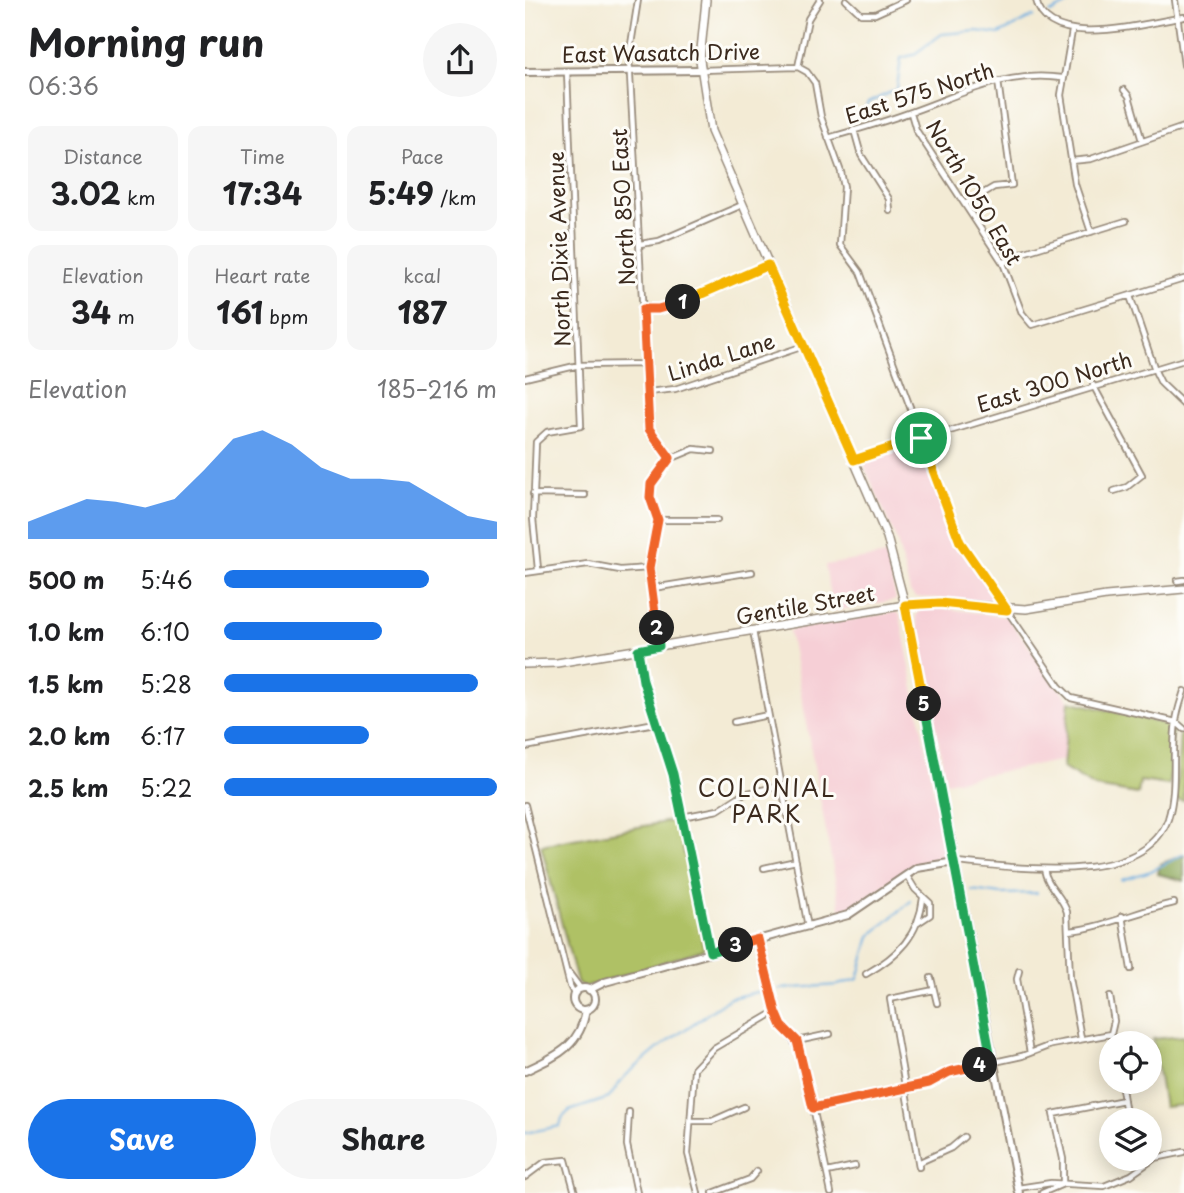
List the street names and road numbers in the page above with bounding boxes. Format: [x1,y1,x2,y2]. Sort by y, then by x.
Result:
street label: East Wasatch Drive [562,34,760,70]
street label: East 575 North [840,53,998,131]
street label: North 1050 East [919,113,1031,271]
street label: North 850 East [602,128,642,286]
street label: North Dixie Avenue [539,151,577,347]
street label: Linda Lane [663,324,779,388]
street label: East 300 North [972,342,1136,420]
street label: Gentile Street [733,576,877,632]

